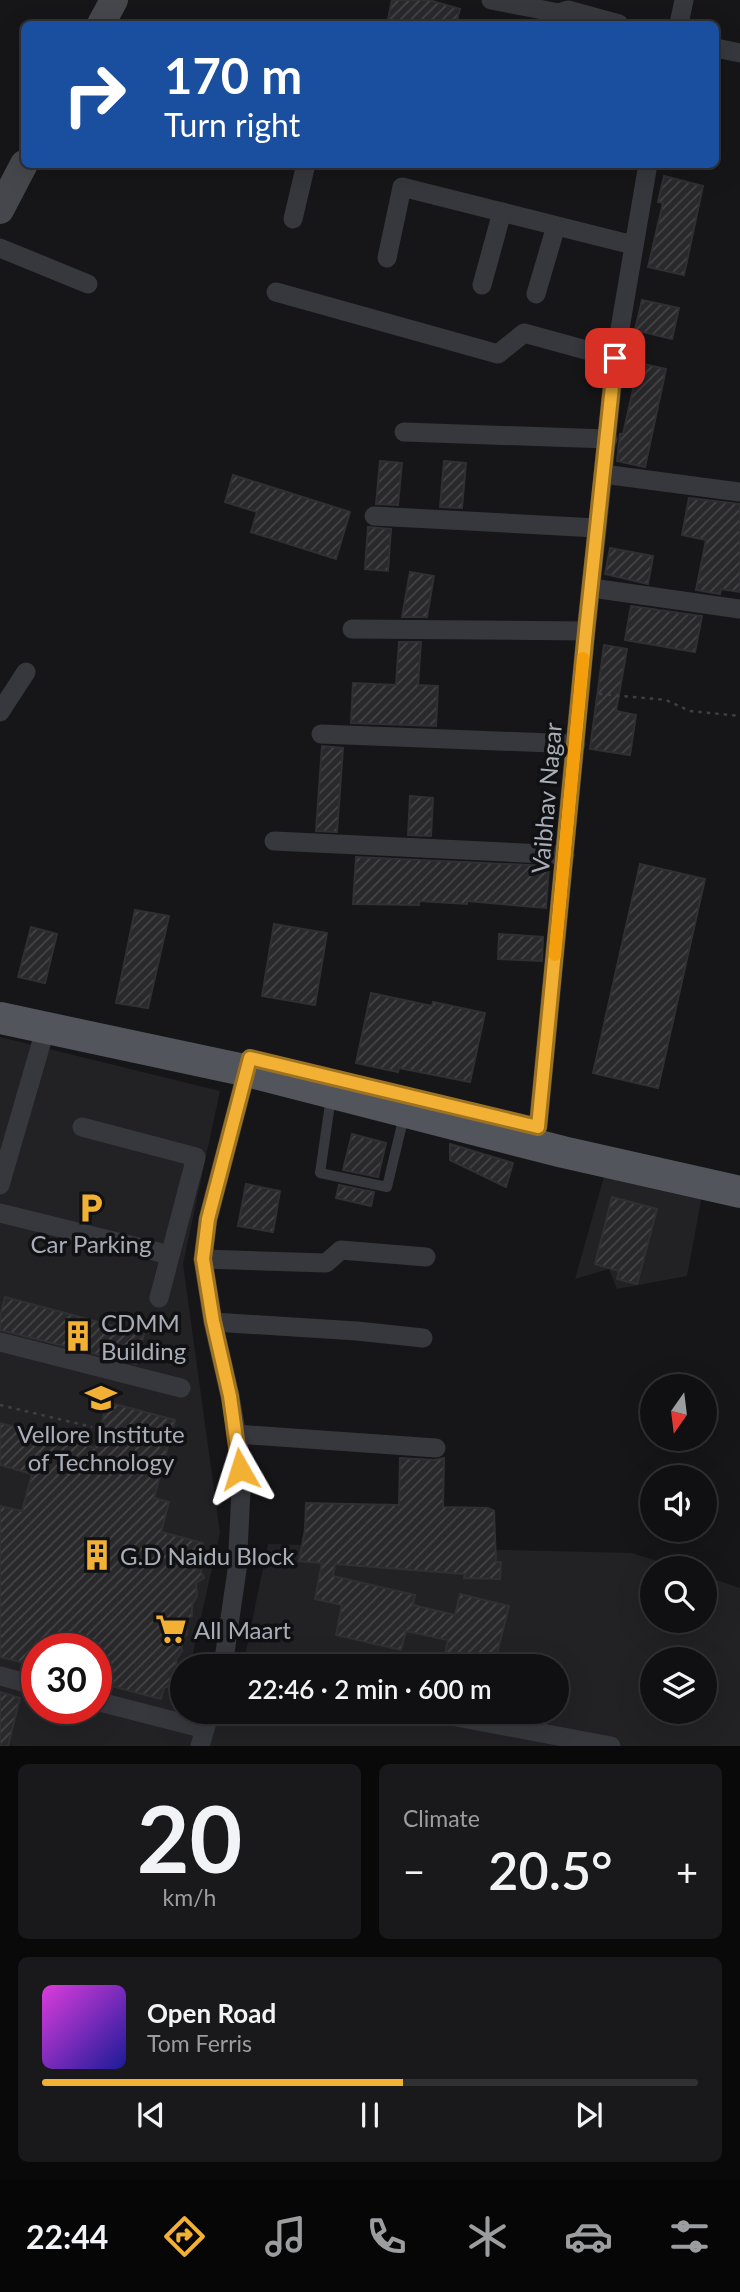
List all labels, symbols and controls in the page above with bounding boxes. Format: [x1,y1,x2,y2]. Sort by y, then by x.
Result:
text: 170 m [164,46,302,104]
icon: right [49,49,140,140]
text: Turn right [164,105,300,144]
pin [585,328,645,388]
icon: arrive [596,339,634,377]
street label: Vaibhav Nagar [525,721,567,875]
parking icon: Car Parking [74,1191,108,1225]
place label: Car Parking [31,1229,151,1258]
place label: CDMM Building [101,1308,186,1365]
building icon: CDMM Building [61,1319,95,1353]
north arrow [640,1374,718,1451]
map controls [640,1374,717,1724]
school or university icon: Vellore Institute of Technology [84,1381,118,1415]
place label: Vellore Institute of Technology [17,1419,185,1476]
position arrow [203,1432,277,1506]
button: sound [640,1465,717,1542]
building icon: G.D Naidu Block [80,1538,114,1572]
place label: G.D Naidu Block [120,1541,295,1570]
button: search [640,1556,717,1633]
supermarket icon: All Maart [154,1612,188,1646]
place label: All Maart [194,1615,291,1644]
speed limit sign: 30 [21,1633,112,1724]
button: layers [640,1647,717,1724]
text: 22:46 · 2 min · 600 m [247,1673,492,1705]
text: 20 [137,1783,242,1892]
text: Climate [403,1804,480,1832]
text: 20.5° [488,1839,613,1901]
text: − [403,1848,425,1894]
text: + [676,1848,698,1894]
text: km/h [163,1883,216,1911]
text: Open Road [147,1997,276,2029]
text: Tom Ferris [147,2029,252,2057]
icon: previous [132,2096,170,2134]
icon: pause [351,2096,389,2134]
icon: next [570,2096,608,2134]
icon: directions [160,2212,209,2261]
icon: music [261,2212,310,2261]
icon: phone [362,2212,411,2261]
icon: climate [463,2212,512,2261]
icon: car [564,2212,613,2261]
icon: filters [665,2212,714,2261]
text: 22:44 [26,2217,108,2256]

